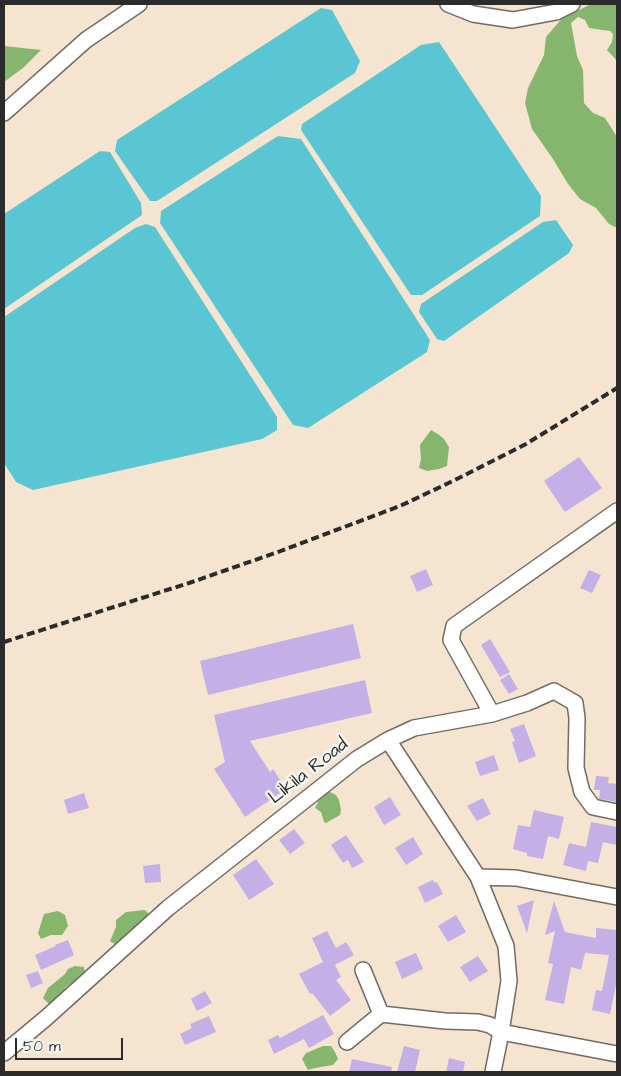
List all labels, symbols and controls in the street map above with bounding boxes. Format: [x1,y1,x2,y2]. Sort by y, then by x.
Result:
street label: Likila Road [265,734,353,810]
scale bar [18,1028,125,1060]
text: 50 m [23,1036,61,1057]

